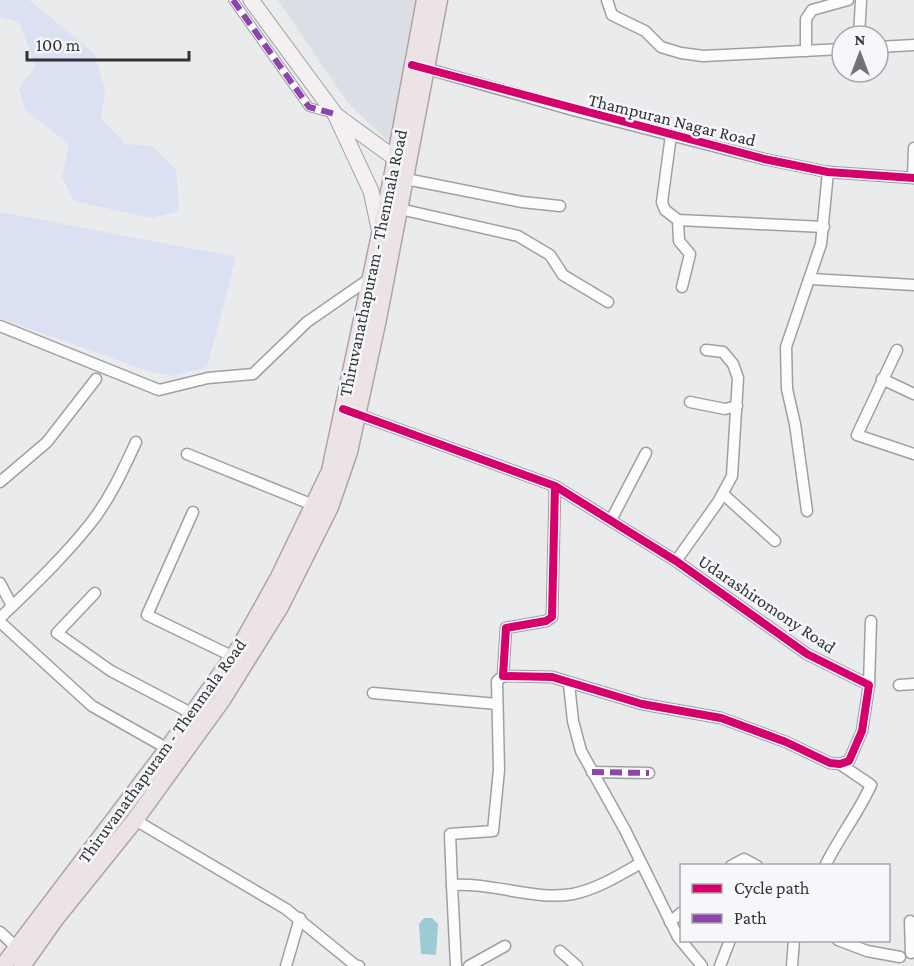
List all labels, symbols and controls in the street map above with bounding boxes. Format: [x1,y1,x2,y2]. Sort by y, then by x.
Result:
scale bar [27,24,189,62]
north arrow [830,24,890,84]
text: N [855,31,866,48]
text: 100 m [36,35,81,55]
street label: Thampuran Nagar Road [586,89,758,151]
street label: Thiruvanathapuram - Thenmala Road [335,127,411,398]
street label: Udarashiromony Road [695,551,840,658]
street label: Thiruvanathapuram - Thenmala Road [74,634,250,867]
legend [680,864,890,942]
text: Cycle path [734,878,810,898]
text: Path [734,908,767,928]

